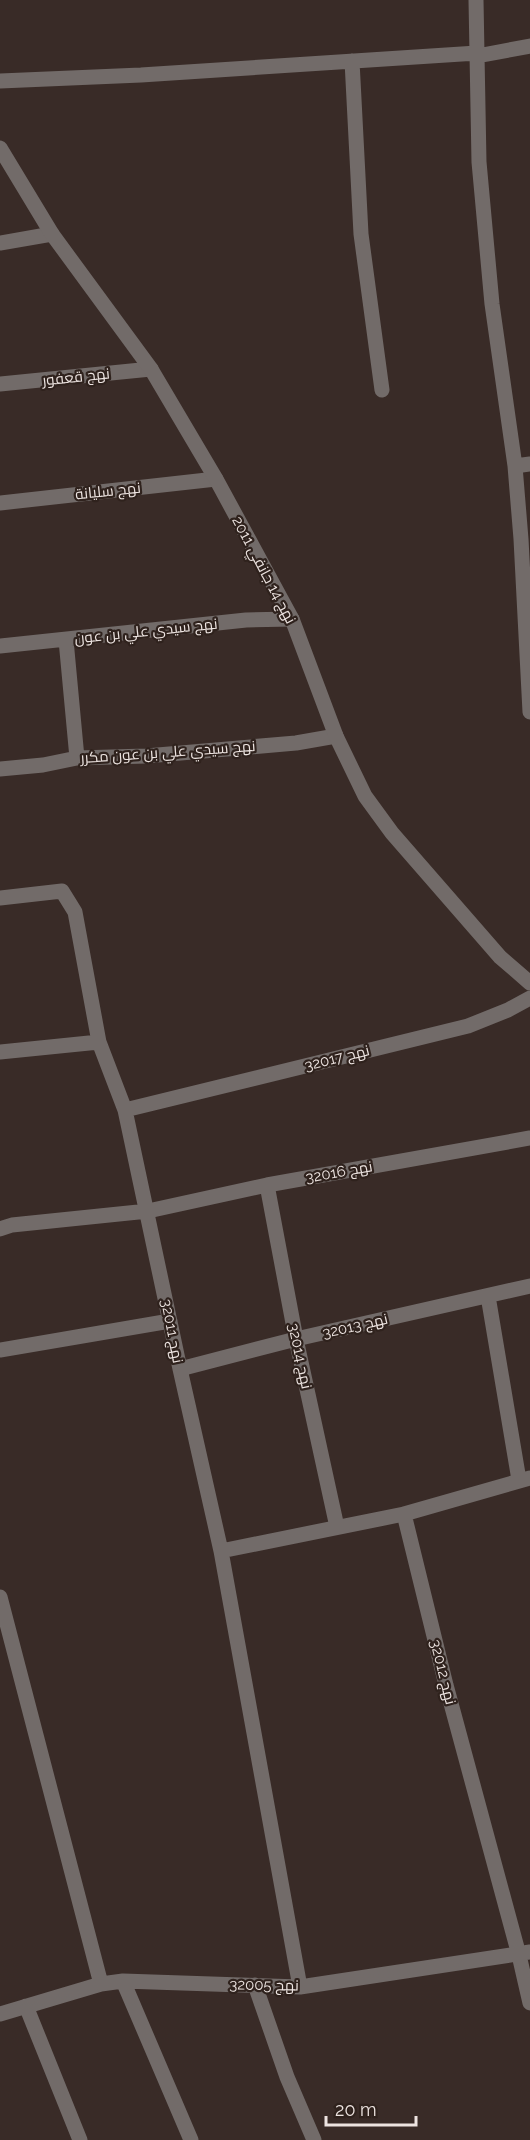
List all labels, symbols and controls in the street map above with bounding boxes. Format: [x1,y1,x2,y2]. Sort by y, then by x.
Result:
street label: نهج قعفور [40,364,111,392]
street label: نهج سليانة [74,479,142,505]
street label: نهج 14 جانفي 2011 [225,513,300,628]
street label: نهج سيدي علي بن عون [74,615,219,650]
street label: نهج سيدي علي بن عون مكرر [79,737,256,770]
street label: نهج 32017 [303,1041,372,1077]
street label: نهج 32016 [304,1157,374,1189]
street label: نهج 32011 [155,1297,187,1365]
street label: نهج 32013 [321,1310,390,1344]
street label: نهج 32014 [282,1321,316,1391]
street label: نهج 32012 [424,1638,460,1707]
street label: نهج 32005 [229,1975,299,1997]
scale bar [326,2089,416,2127]
text: 20 m [335,2099,377,2120]

